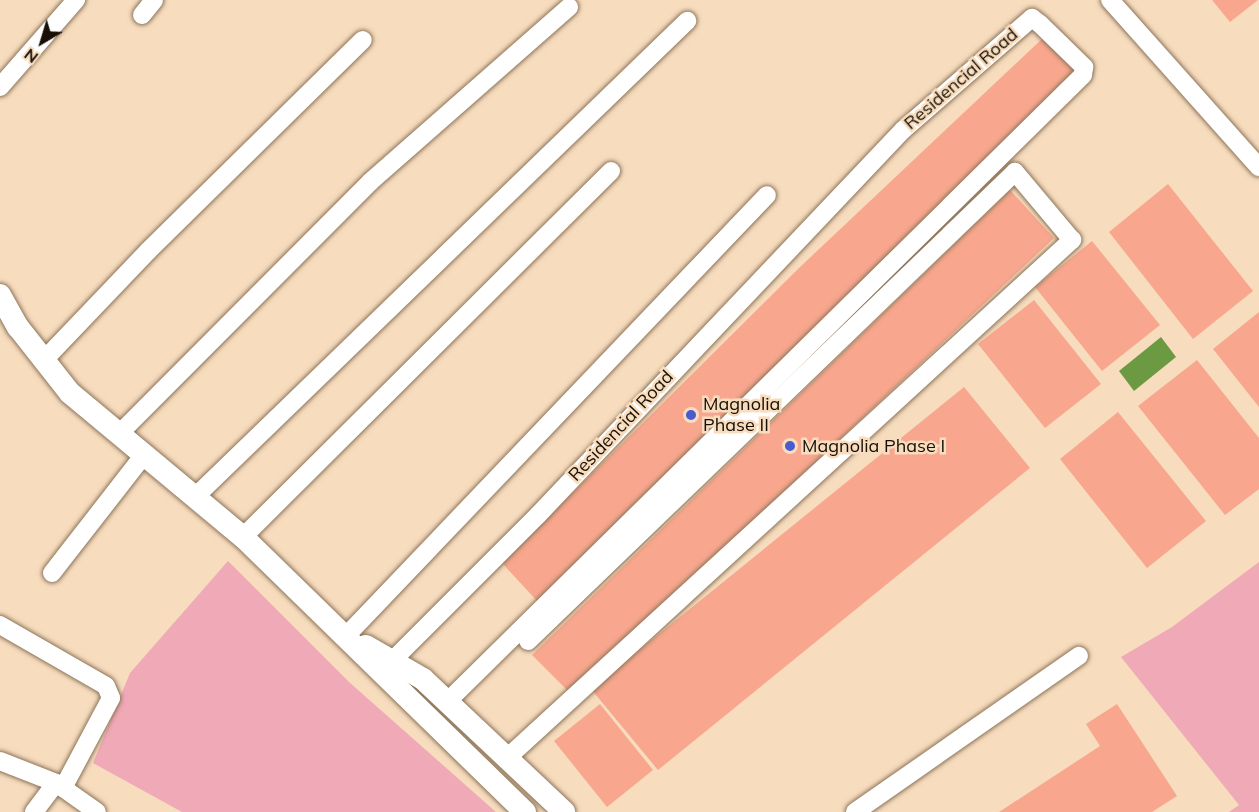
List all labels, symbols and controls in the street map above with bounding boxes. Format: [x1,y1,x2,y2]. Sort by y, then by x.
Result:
north arrow [12,12,72,72]
street label: Residencial Road [900,24,1022,134]
text: N [20,45,42,68]
street label: Residencial Road [564,366,678,486]
place label: Magnolia Phase II [703,394,780,436]
marker: Magnolia Phase II [684,408,698,422]
place label: Magnolia Phase I [802,435,945,457]
marker: Magnolia Phase I [783,439,797,453]

